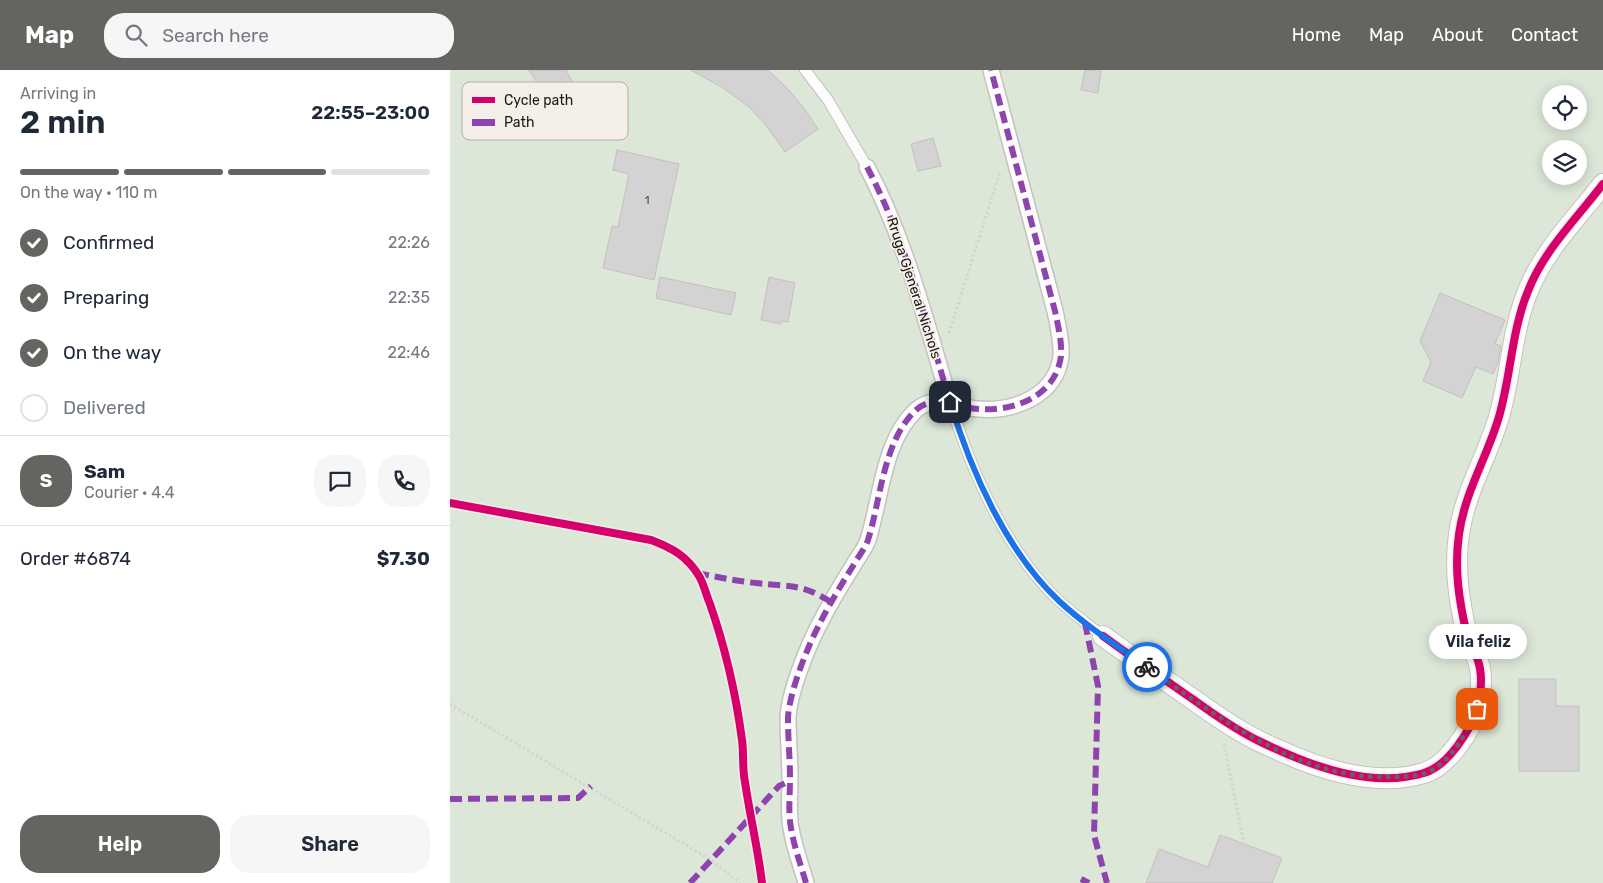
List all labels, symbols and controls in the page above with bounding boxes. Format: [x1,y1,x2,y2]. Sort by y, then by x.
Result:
search box [104,13,454,58]
text: Map [25,21,74,49]
icon: search [122,21,150,49]
text: Search here [162,24,269,47]
text: Home [1292,24,1341,46]
text: Map [1369,24,1404,46]
text: About [1432,24,1483,46]
text: Contact [1511,24,1578,46]
legend [462,82,628,140]
text: Arriving in [20,84,96,103]
map controls [1542,85,1587,185]
button: locate [1542,85,1587,130]
text: Cycle path [504,92,573,109]
text: 22:55–23:00 [311,101,430,124]
text: 2 min [20,103,105,141]
text: Path [504,114,535,131]
button: layers [1542,140,1587,185]
text: On the way · 110 m [20,183,157,202]
house number: 1 [645,194,649,207]
street label: Rruga Gjeneral Nichols [883,215,945,361]
icon: check [20,229,48,257]
text: Confirmed [63,231,154,254]
text: 22:26 [388,233,430,252]
icon: check [20,284,48,312]
text: Preparing [63,286,149,309]
text: 22:35 [388,288,430,307]
icon: check [20,339,48,367]
text: On the way [63,341,161,364]
text: 22:46 [388,343,430,362]
pin [929,381,971,423]
icon: home [936,388,964,416]
text: Delivered [63,396,146,419]
button: chat [314,455,366,507]
button: phone [378,455,430,507]
text: Sam [84,460,125,483]
text: S [40,469,52,492]
text: Courier · 4.4 [84,483,175,502]
text: Order #6874 [20,547,131,570]
text: $7.30 [377,547,430,570]
callout: Vila feliz [1428,624,1526,659]
text: Vila feliz [1445,632,1511,651]
courier [1122,642,1172,692]
icon: bike [1133,653,1161,681]
pin [1456,688,1498,730]
icon: bag [1463,695,1491,723]
button: Help [20,815,220,873]
button: Share [230,815,430,873]

